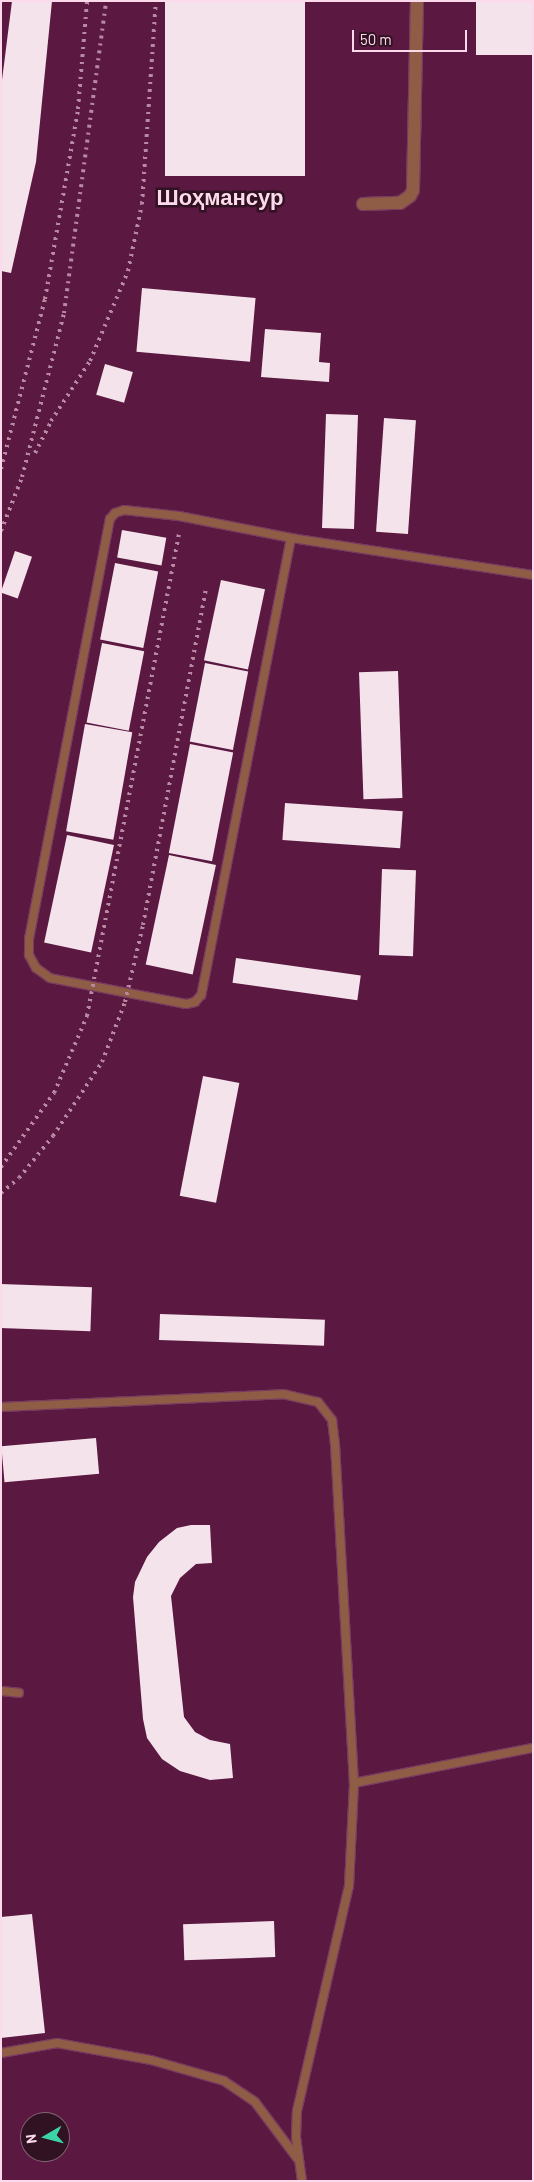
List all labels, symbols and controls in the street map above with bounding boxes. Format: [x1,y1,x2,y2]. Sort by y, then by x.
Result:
scale bar [354,20,469,52]
text: 50 m [360,30,392,48]
district label: Шоҳмансур [157,184,283,210]
north arrow [20,2112,70,2162]
text: N [22,2133,40,2145]

